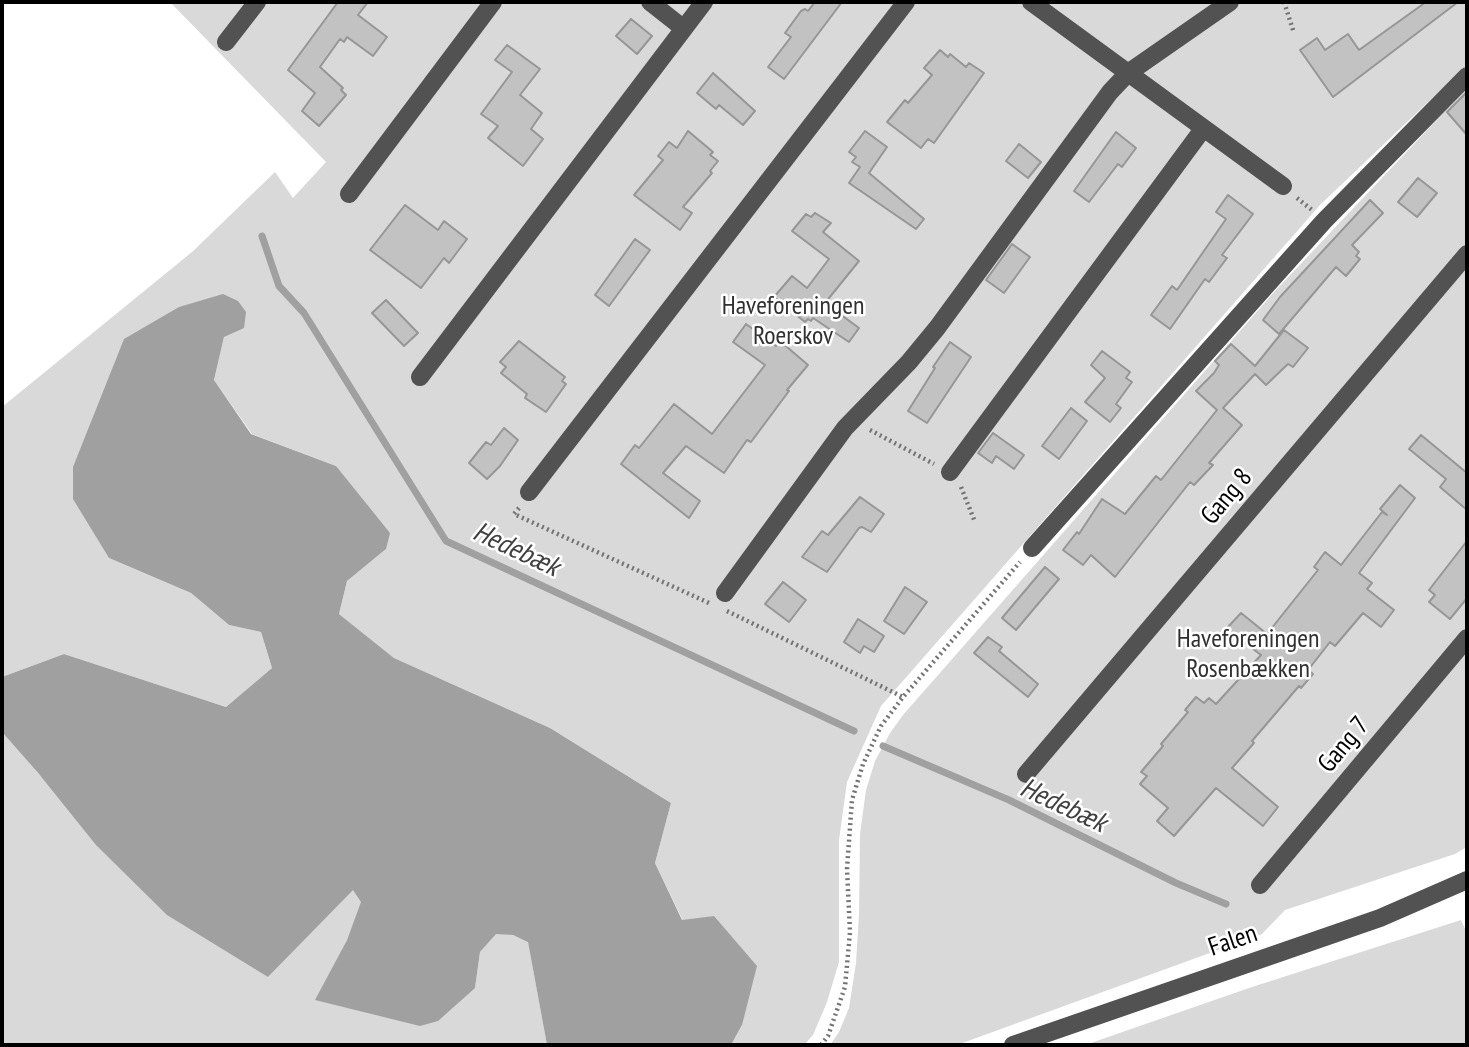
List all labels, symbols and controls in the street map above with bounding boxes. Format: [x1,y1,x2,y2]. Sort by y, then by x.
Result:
park label: Haveforeningen Roerskov [722,291,864,352]
street label: Gang 8 [1195,463,1259,531]
water label: Hedebæk [468,515,564,585]
park label: Haveforeningen Rosenbækken [1177,624,1319,686]
street label: Gang 7 [1312,711,1376,779]
water label: Hedebæk [1015,771,1111,841]
street label: Falen [1205,918,1261,964]

